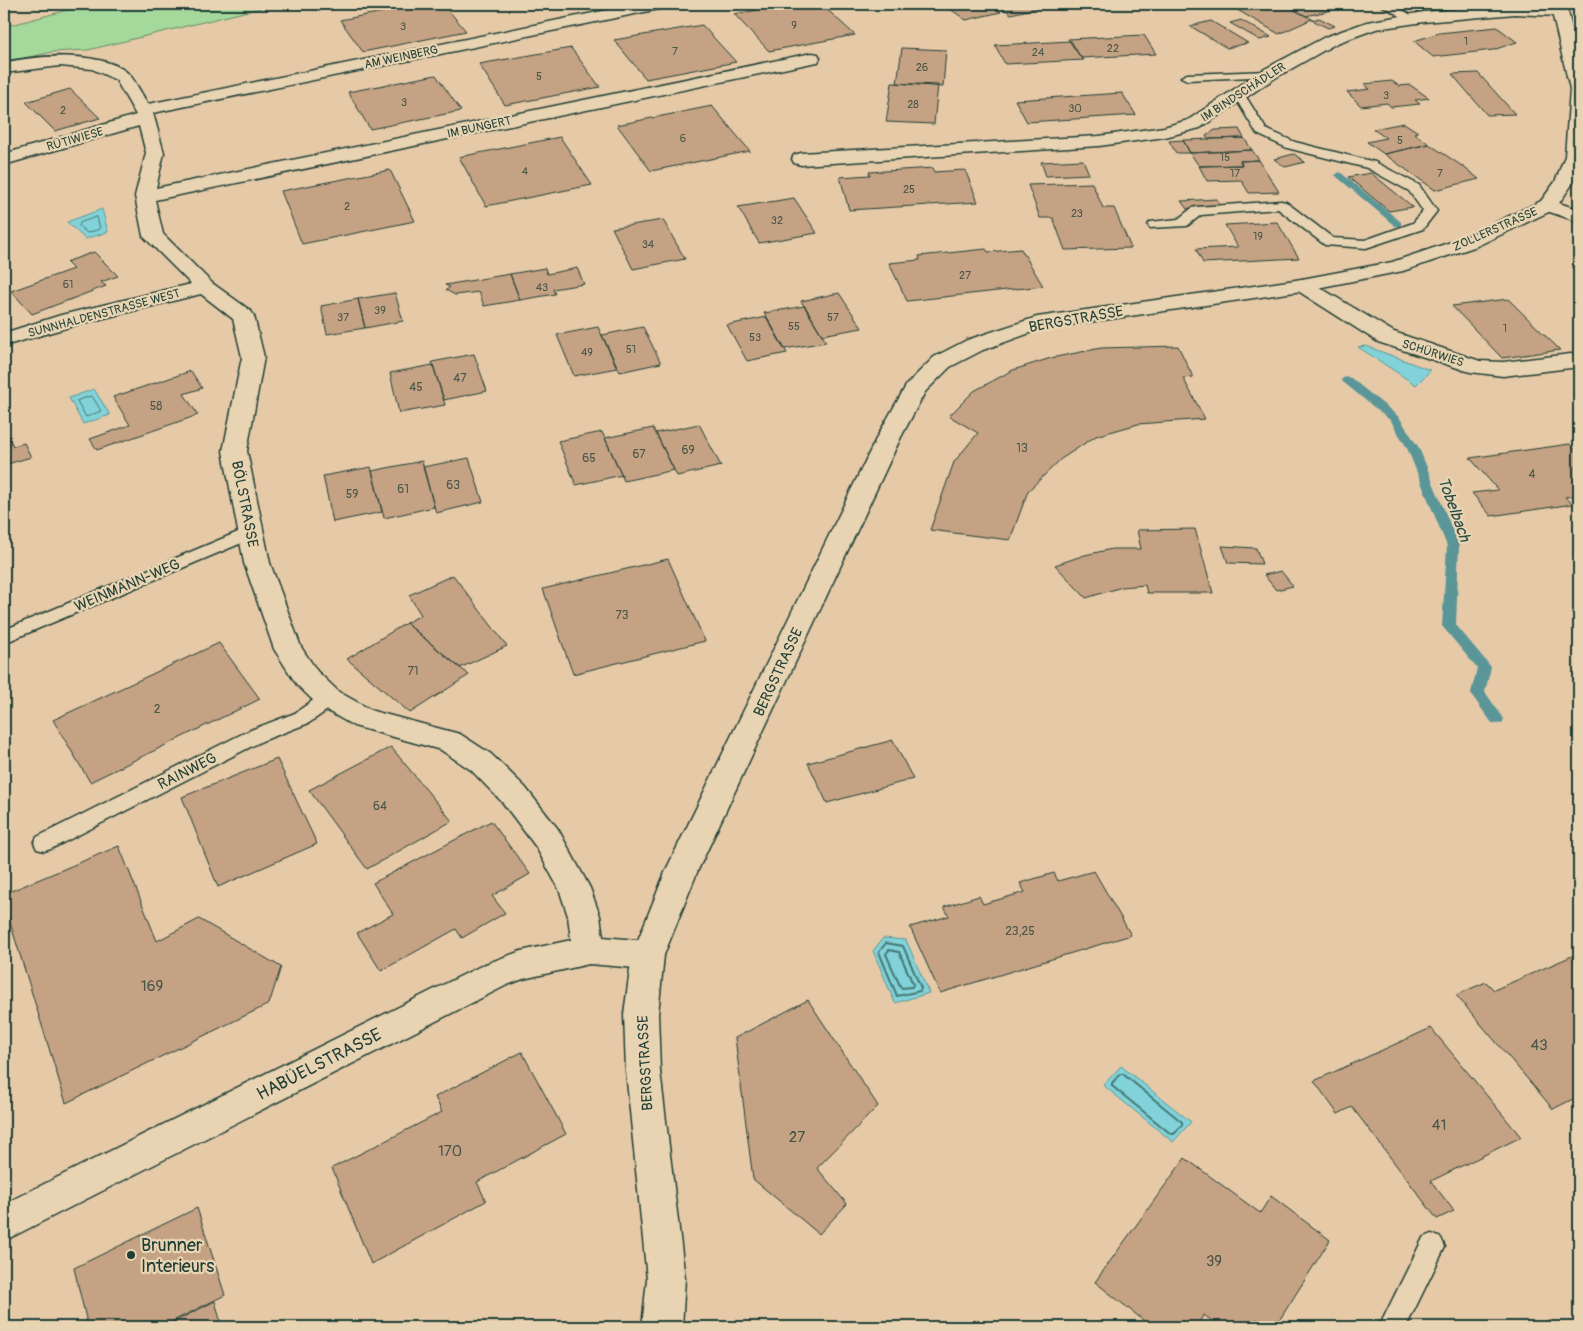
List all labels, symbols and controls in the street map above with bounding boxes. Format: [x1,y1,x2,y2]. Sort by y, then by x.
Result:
house number: 9 [791,19,797,32]
house number: 3 [400,20,406,33]
house number: 1 [1464,35,1468,48]
street label: AM WEINBERG [363,42,439,73]
house number: 22 [1107,42,1119,55]
house number: 7 [672,45,678,58]
house number: 24 [1032,46,1045,59]
street label: IM BINDSCHÄDLER [1198,59,1288,125]
house number: 26 [916,61,928,74]
house number: 5 [536,70,542,83]
house number: 3 [1383,89,1389,102]
house number: 3 [401,96,407,109]
house number: 28 [907,98,919,111]
house number: 30 [1068,102,1082,115]
house number: 2 [60,104,66,117]
street label: IM BUNGERT [446,113,513,142]
street label: RÜTIWIESE [45,123,105,155]
house number: 6 [680,132,686,145]
house number: 5 [1397,134,1403,147]
house number: 15 [1220,151,1230,164]
house number: 4 [522,165,529,178]
house number: 17 [1230,167,1240,180]
house number: 7 [1437,167,1443,180]
house number: 25 [903,183,915,196]
house number: 2 [344,200,350,213]
street label: ZOLLERSTRASSE [1451,204,1540,255]
house number: 23 [1071,207,1083,220]
house number: 32 [771,214,783,227]
house number: 19 [1253,230,1263,243]
house number: 34 [642,238,655,251]
house number: 27 [959,269,971,282]
house number: 61 [63,278,73,291]
house number: 43 [536,281,548,294]
street label: SUNNHALDENSTRASSE WEST [26,286,182,341]
street label: BERGSTRASSE [1027,302,1125,337]
house number: 39 [374,304,386,317]
house number: 37 [337,311,349,324]
house number: 57 [827,311,839,324]
house number: 55 [788,320,800,333]
house number: 1 [1503,322,1507,335]
house number: 53 [749,331,761,344]
street label: SCHÜRWIES [1400,336,1466,370]
house number: 51 [626,343,636,356]
house number: 49 [581,346,593,359]
house number: 47 [453,371,467,386]
house number: 45 [409,380,423,395]
house number: 58 [150,399,162,414]
house number: 13 [1016,441,1028,456]
house number: 69 [681,443,695,458]
house number: 67 [632,447,646,462]
house number: 65 [582,451,596,466]
street label: BÖLSTRASSE [227,459,262,549]
house number: 4 [1529,467,1536,482]
water label: Tobelbach [1433,474,1475,546]
house number: 63 [446,478,460,493]
house number: 61 [397,482,409,497]
house number: 59 [346,487,358,502]
street label: WEINMANN-WEG [72,555,183,616]
house number: 73 [615,608,629,623]
street label: BERGSTRASSE [750,625,807,720]
house number: 71 [407,664,419,679]
house number: 2 [154,702,161,717]
street label: RAINWEG [155,749,220,794]
house number: 64 [373,799,387,814]
house number: 23,25 [1005,924,1035,939]
house number: 169 [141,977,163,996]
street label: BERGSTRASSE [633,1014,657,1111]
street label: HABÜELSTRASSE [253,1023,386,1106]
house number: 43 [1530,1036,1548,1055]
house number: 41 [1432,1116,1446,1135]
house number: 27 [789,1128,805,1147]
house number: 170 [438,1142,462,1161]
place label: Brunner Interieurs [141,1234,214,1278]
marker: Brunner Interieurs [125,1249,137,1261]
house number: 39 [1206,1252,1222,1271]

